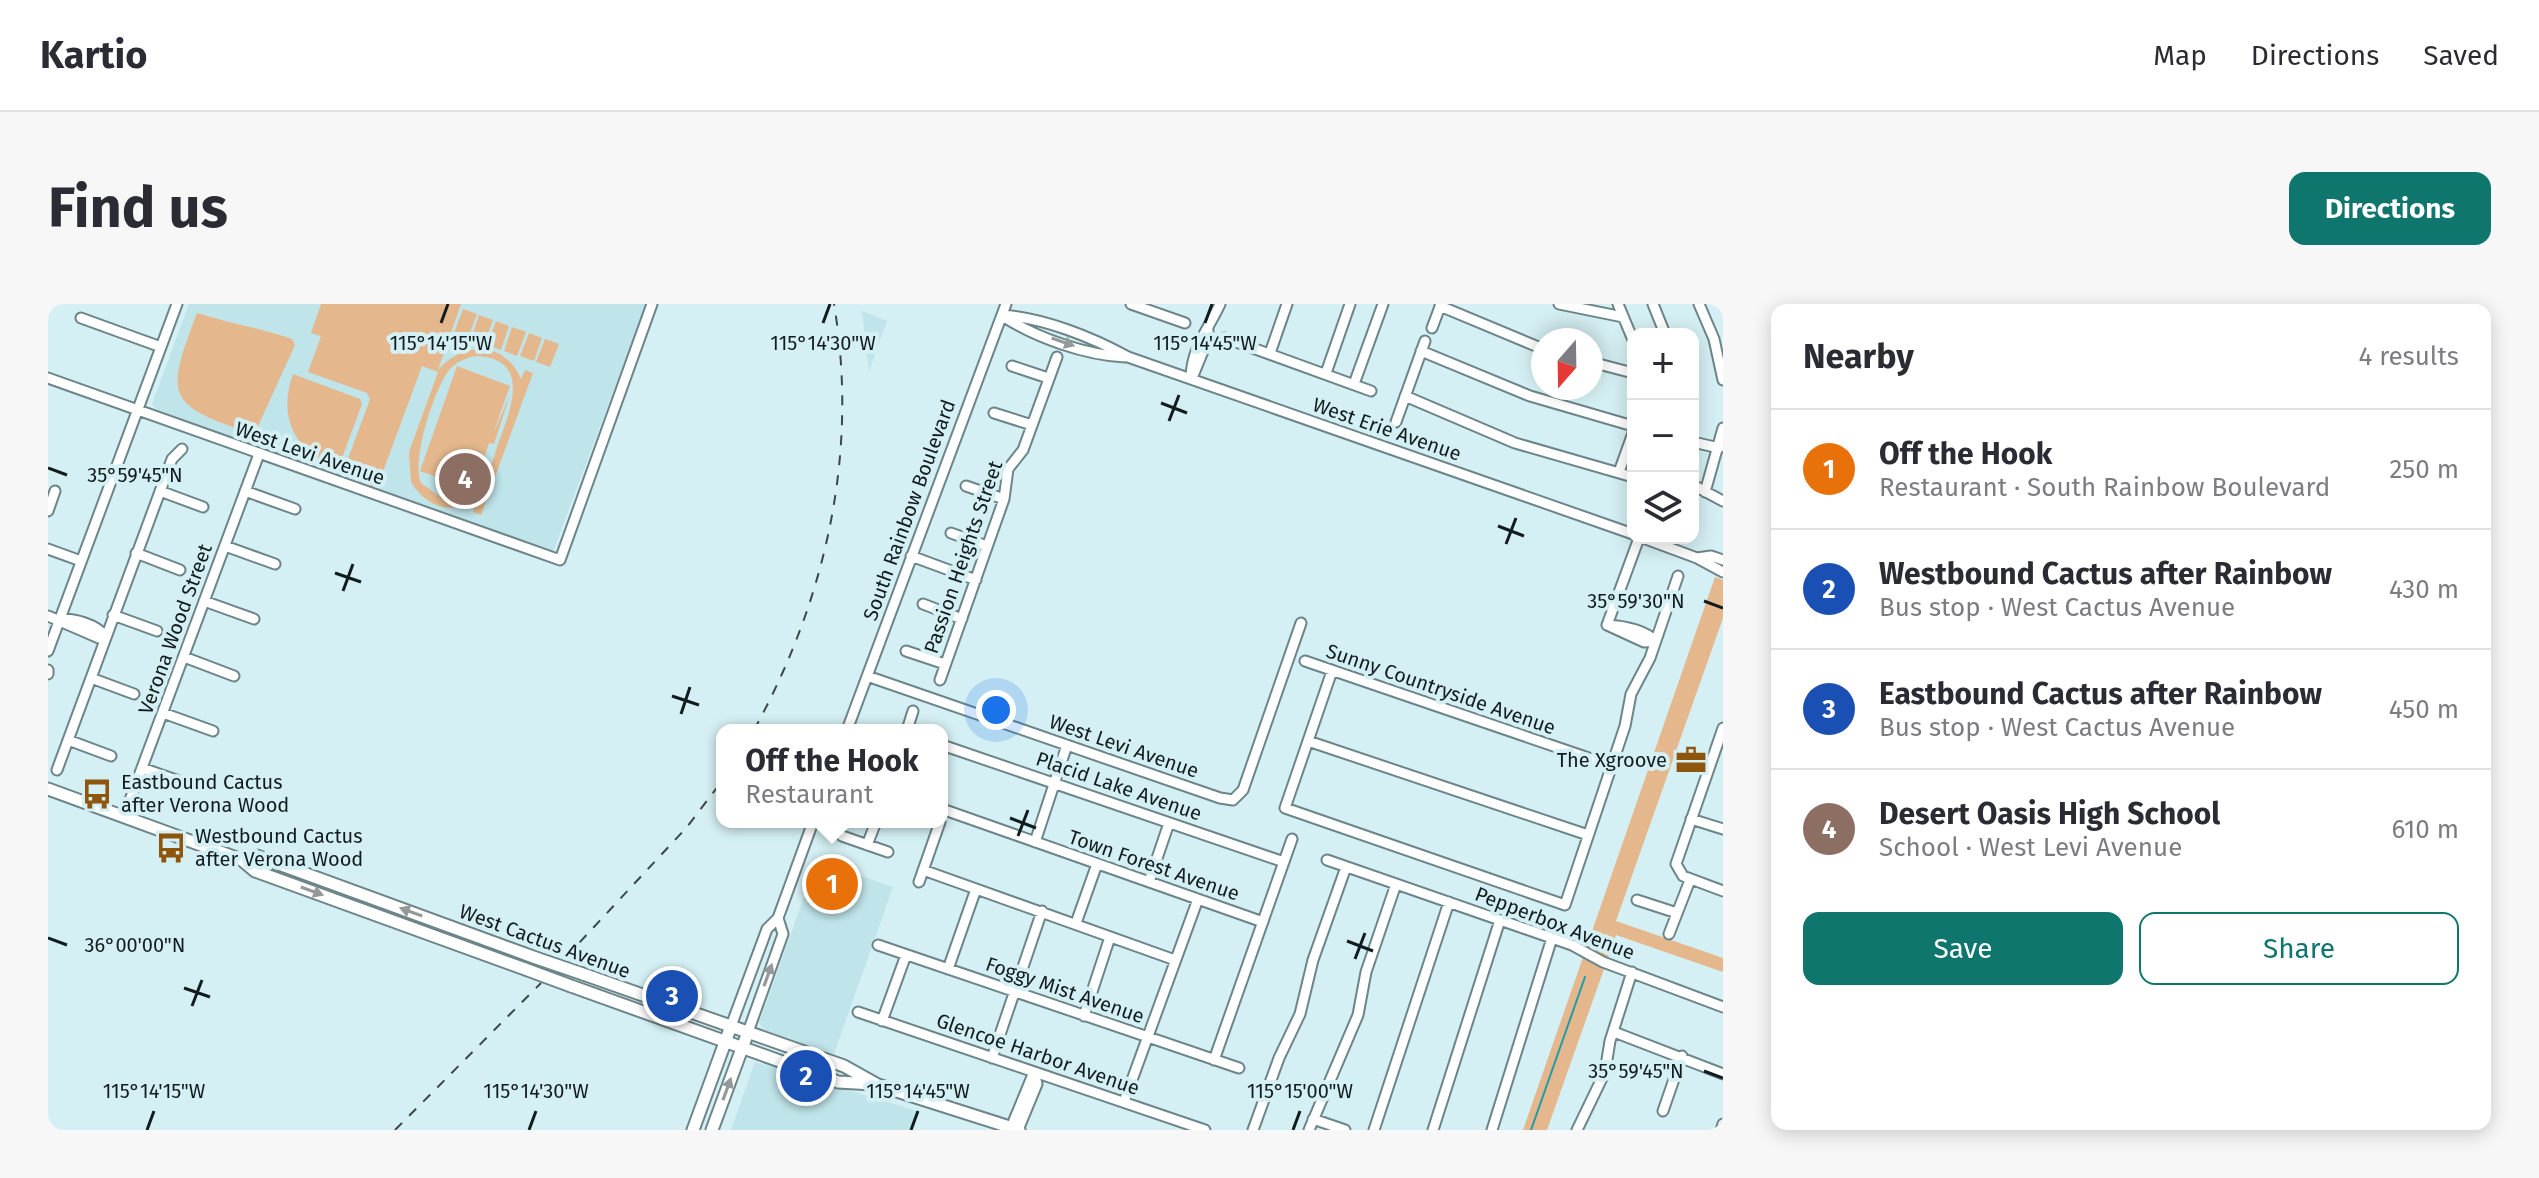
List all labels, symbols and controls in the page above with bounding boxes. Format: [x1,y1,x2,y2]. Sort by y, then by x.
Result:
text: Kartio [40,32,147,78]
text: Map [2153,39,2207,72]
text: Directions [2251,39,2379,72]
text: Saved [2423,39,2499,72]
button: Directions [2289,172,2491,245]
text: Find us [48,175,228,242]
north arrow [1531,328,1603,400]
map controls [1627,328,1699,544]
button: + [1627,328,1699,400]
text: 115°14'15"W [390,331,493,355]
text: 115°14'30"W [770,331,876,355]
text: 115°14'45"W [1153,331,1257,355]
text: Nearby [1803,336,1914,377]
one-way arrow [1052,337,1076,349]
text: 4 results [2358,341,2459,372]
street label: West Erie Avenue [1310,392,1464,466]
street label: South Rainbow Boulevard [858,396,960,624]
button: − [1627,400,1699,472]
street label: West Levi Avenue [232,416,388,490]
text: Off the Hook [1879,436,2052,472]
pin: 4 [439,449,491,509]
text: 1 [1823,454,1835,485]
text: 250 m [2389,454,2459,485]
street label: Passion Heights Street [919,457,1008,657]
text: 35°59'45"N [87,463,183,487]
button: layers [1627,472,1699,544]
text: Restaurant · South Rainbow Boulevard [1879,472,2330,503]
street label: Verona Wood Street [133,540,217,717]
text: Westbound Cactus after Rainbow [1879,556,2332,592]
text: 2 [1822,574,1836,605]
text: 430 m [2389,574,2459,605]
text: 35°59'30"N [1587,589,1685,613]
text: Bus stop · West Cactus Avenue [1879,592,2235,623]
street label: Sunny Countryside Avenue [1323,638,1559,740]
text: Eastbound Cactus after Rainbow [1879,676,2322,712]
your location [976,690,1016,730]
text: 3 [1822,694,1836,725]
text: 450 m [2389,694,2459,725]
street label: West Levi Avenue [1046,709,1202,783]
text: Bus stop · West Cactus Avenue [1879,712,2235,743]
popup [716,724,948,828]
text: Off the Hook [745,743,919,779]
office icon: The Xgroove [1674,743,1708,777]
street label: Placid Lake Avenue [1033,746,1205,826]
place label: The Xgroove [1557,748,1667,772]
place label: Eastbound Cactus after Verona Wood [121,770,289,817]
bus stop icon: Eastbound Cactus after Verona Wood [80,777,114,811]
text: Restaurant [745,779,873,810]
text: Desert Oasis High School [1879,796,2220,832]
text: 4 [1822,814,1836,845]
text: 610 m [2391,814,2459,845]
place label: Westbound Cactus after Verona Wood [195,824,363,871]
street label: Town Forest Avenue [1065,824,1243,906]
bus stop icon: Westbound Cactus after Verona Wood [154,831,188,865]
text: School · West Levi Avenue [1879,832,2182,863]
pin: 1 [806,854,858,914]
street label: Pepperbox Avenue [1472,882,1638,964]
one-way arrow [300,886,324,898]
street label: West Cactus Avenue [456,899,634,983]
one-way arrow [398,905,422,918]
button: Save [1803,912,2123,985]
button: Share [2139,912,2459,985]
text: 36°00'00"N [85,933,185,957]
street label: Foggy Mist Avenue [983,952,1147,1028]
one-way arrow [763,963,775,987]
pin: 3 [646,966,698,1026]
street label: Glencoe Harbor Avenue [933,1008,1143,1100]
pin: 2 [780,1046,832,1106]
text: 35°59'45"N [1588,1059,1684,1083]
one-way arrow [721,1077,734,1101]
text: 115°14'15"W [103,1079,206,1103]
text: 115°14'30"W [483,1079,589,1103]
text: 115°14'45"W [866,1079,970,1103]
text: 115°15'00"W [1247,1079,1354,1103]

